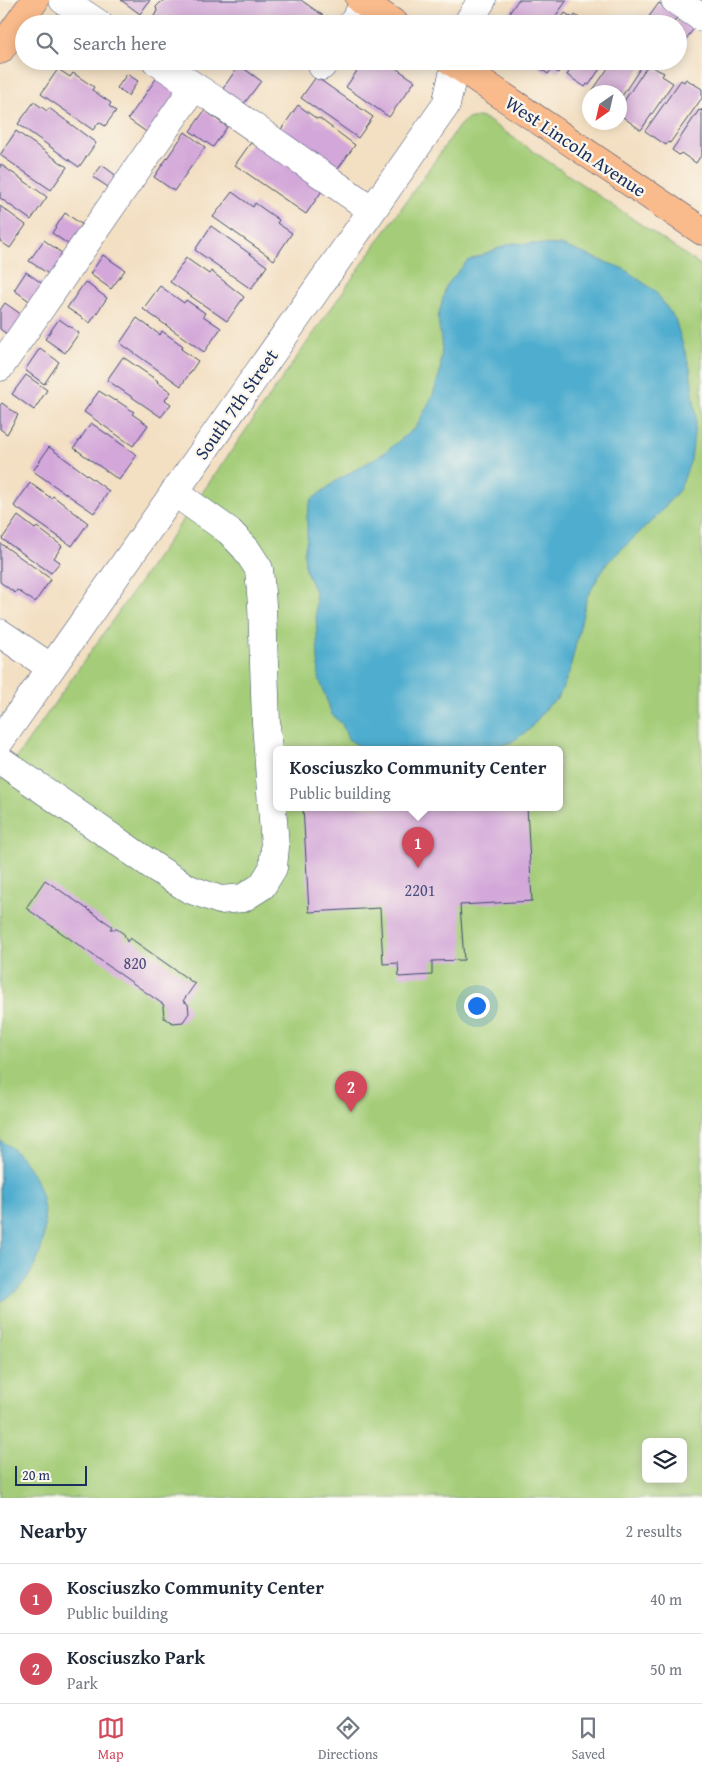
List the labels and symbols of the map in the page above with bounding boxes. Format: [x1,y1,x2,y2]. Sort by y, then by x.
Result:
north arrow [582,85,627,130]
street label: West Lincoln Avenue [500,88,652,204]
street label: South 7th Street [187,343,285,465]
pin: 1 [402,827,434,868]
house number: 2201 [405,878,435,902]
house number: 820 [123,951,147,975]
your location [464,993,490,1019]
pin: 2 [335,1071,367,1112]
scale bar [15,1463,88,1486]

